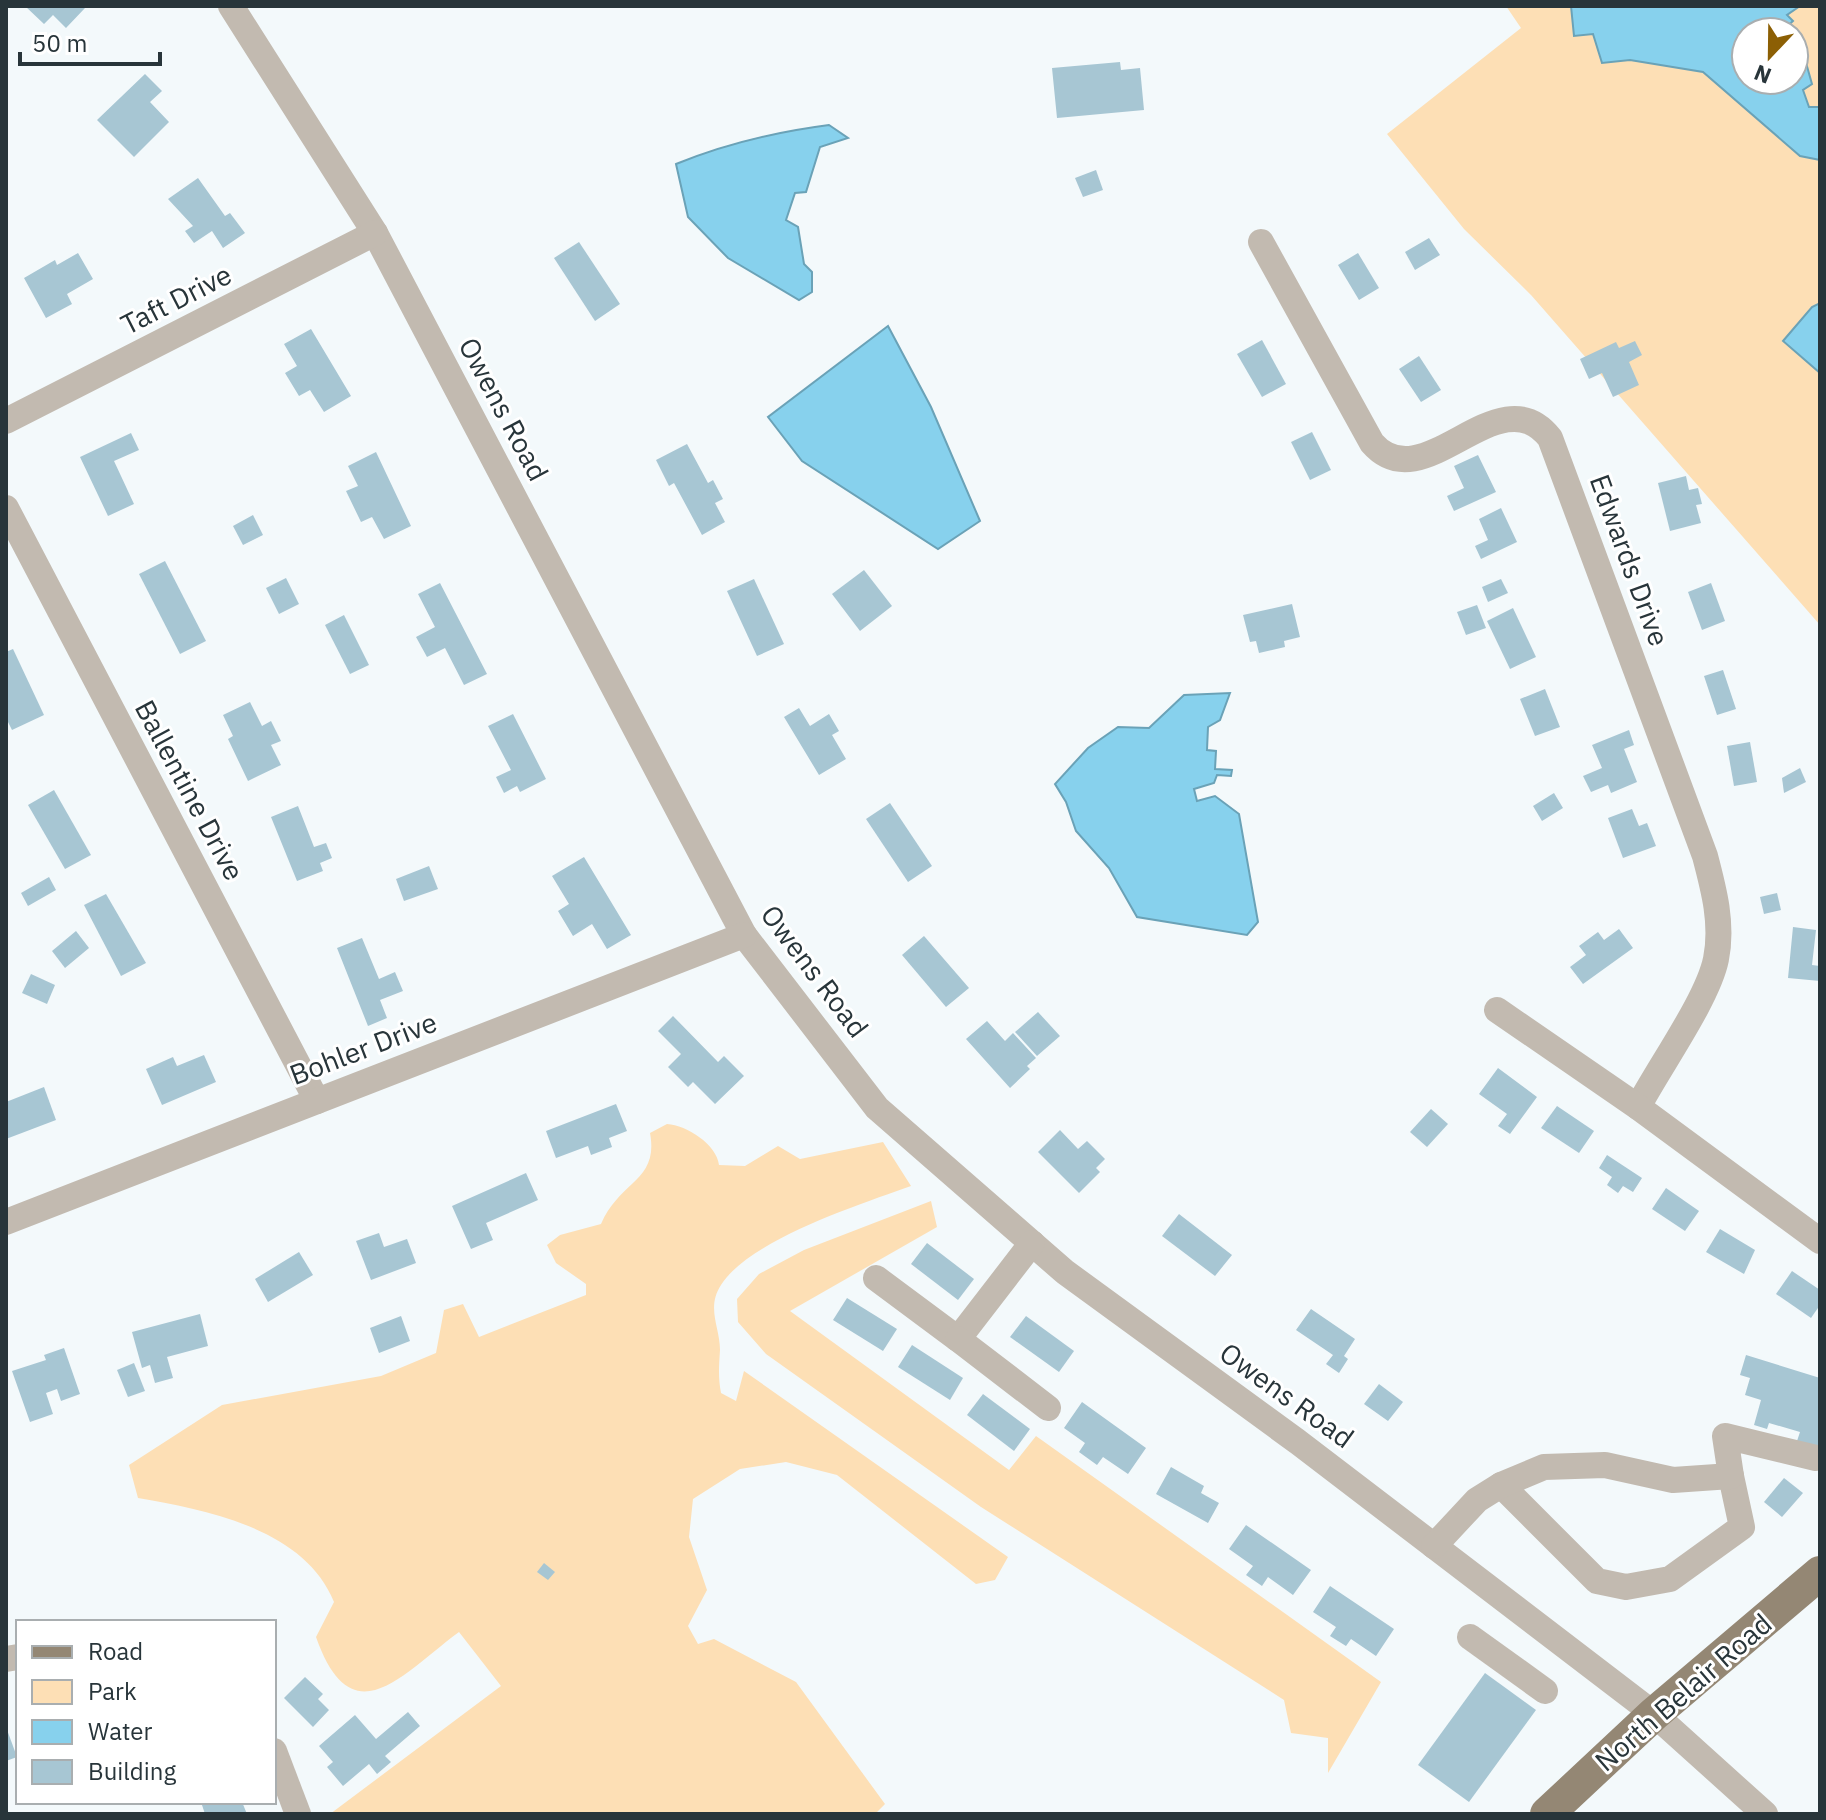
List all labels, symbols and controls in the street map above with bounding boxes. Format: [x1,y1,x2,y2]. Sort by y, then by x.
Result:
scale bar [20,16,160,66]
north arrow [1730,16,1810,96]
text: 50 m [32,27,87,59]
text: N [1750,59,1775,91]
street label: Taft Drive [114,255,238,343]
street label: Owens Road [451,331,557,487]
street label: Edwards Drive [1582,469,1678,651]
street label: Ballentine Drive [127,693,253,887]
street label: Owens Road [753,897,877,1045]
street label: Bohler Drive [284,1003,442,1093]
street label: Owens Road [1213,1334,1361,1456]
street label: North Belair Road [1587,1605,1779,1779]
legend [16,1620,276,1804]
text: Road [88,1635,143,1667]
text: Park [88,1675,137,1707]
text: Water [88,1715,152,1747]
text: Building [88,1755,176,1787]

